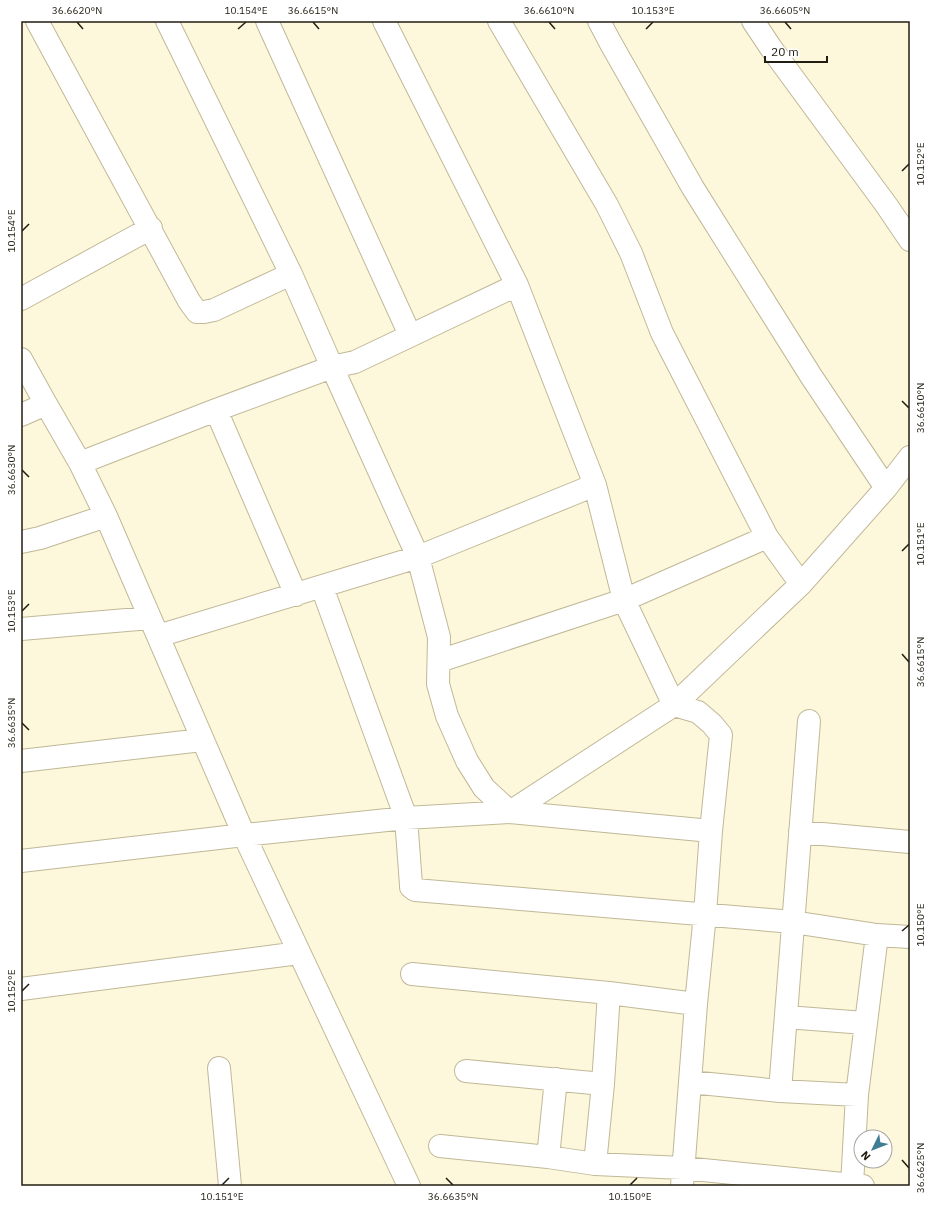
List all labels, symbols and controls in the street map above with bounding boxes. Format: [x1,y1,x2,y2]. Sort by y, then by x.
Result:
text: 36.6620°N [52,4,102,17]
text: 10.154°E [224,4,268,17]
text: 36.6615°N [288,4,338,17]
text: 36.6610°N [524,4,574,17]
text: 10.153°E [631,4,675,17]
text: 36.6605°N [760,4,810,17]
scale bar [765,38,827,64]
text: 20 m [771,44,799,59]
text: 10.152°E [914,142,927,186]
text: 10.154°E [5,209,18,253]
text: 36.6610°N [914,383,927,433]
text: 36.6630°N [5,445,18,495]
text: 10.151°E [914,522,927,566]
text: 10.153°E [5,589,18,633]
text: 36.6615°N [914,637,927,687]
text: 36.6635°N [5,698,18,748]
text: 10.150°E [914,903,927,947]
text: 10.152°E [5,969,18,1013]
north arrow [853,1129,893,1169]
text: 36.6625°N [914,1143,927,1193]
text: N [858,1148,874,1164]
text: 10.151°E [200,1190,244,1203]
text: 36.6635°N [428,1190,478,1203]
text: 10.150°E [608,1190,652,1203]

